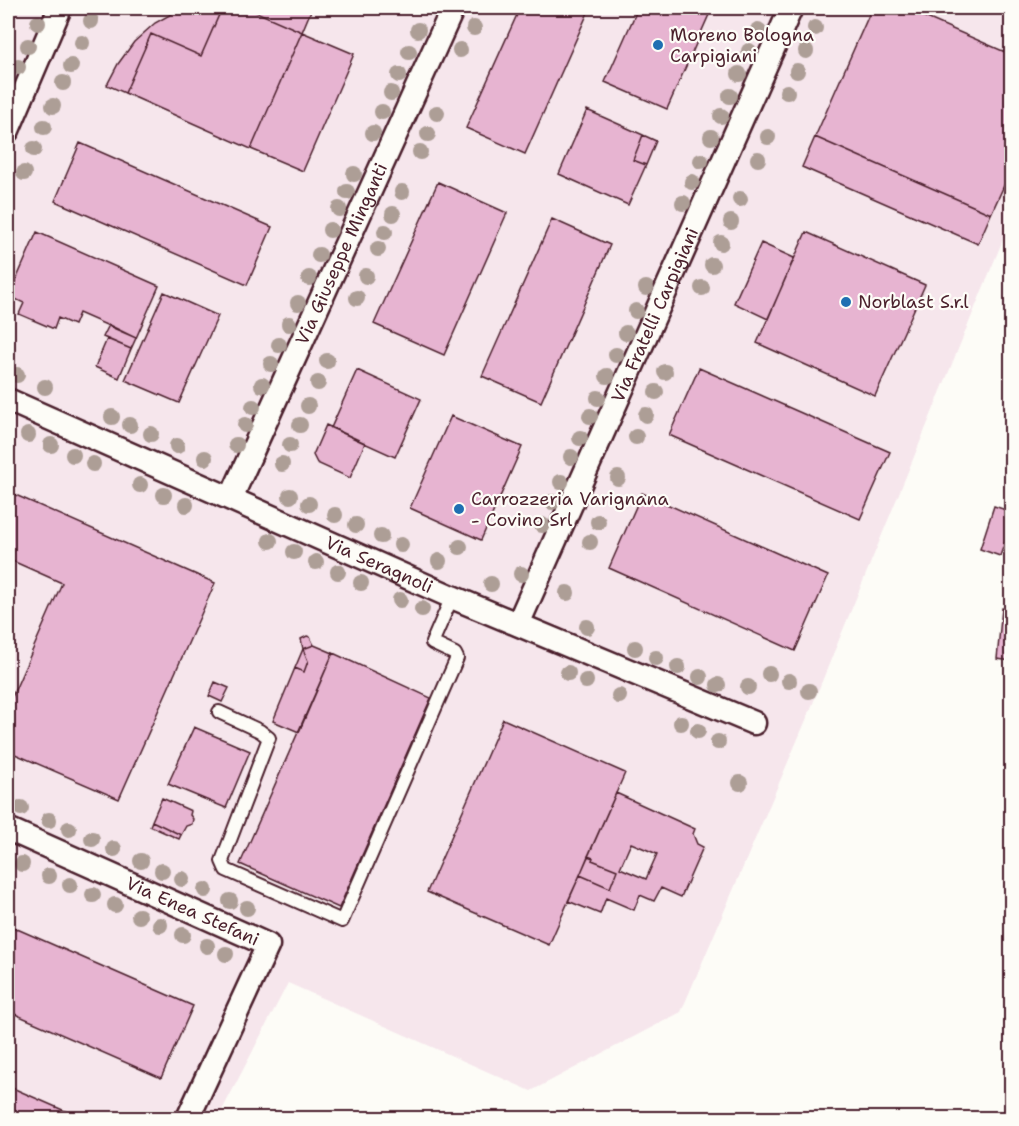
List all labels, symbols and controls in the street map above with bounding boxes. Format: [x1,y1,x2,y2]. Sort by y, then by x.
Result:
place label: Moreno Bologna Carpigiani [670,23,814,68]
marker: Moreno Bologna Carpigiani [651,38,665,52]
street label: Via Giuseppe Minganti [290,159,393,349]
street label: Via Fratelli Carpigiani [606,224,704,406]
place label: Norblast S.r.l [858,290,969,314]
marker: Norblast S.r.l [839,295,853,309]
place label: Carrozzeria Varignana - Covino Srl [471,487,669,532]
marker: Carrozzeria Varignana - Covino Srl [452,502,466,516]
street label: Via Seragnoli [321,530,437,599]
street label: Via Enea Stefani [122,871,263,952]

